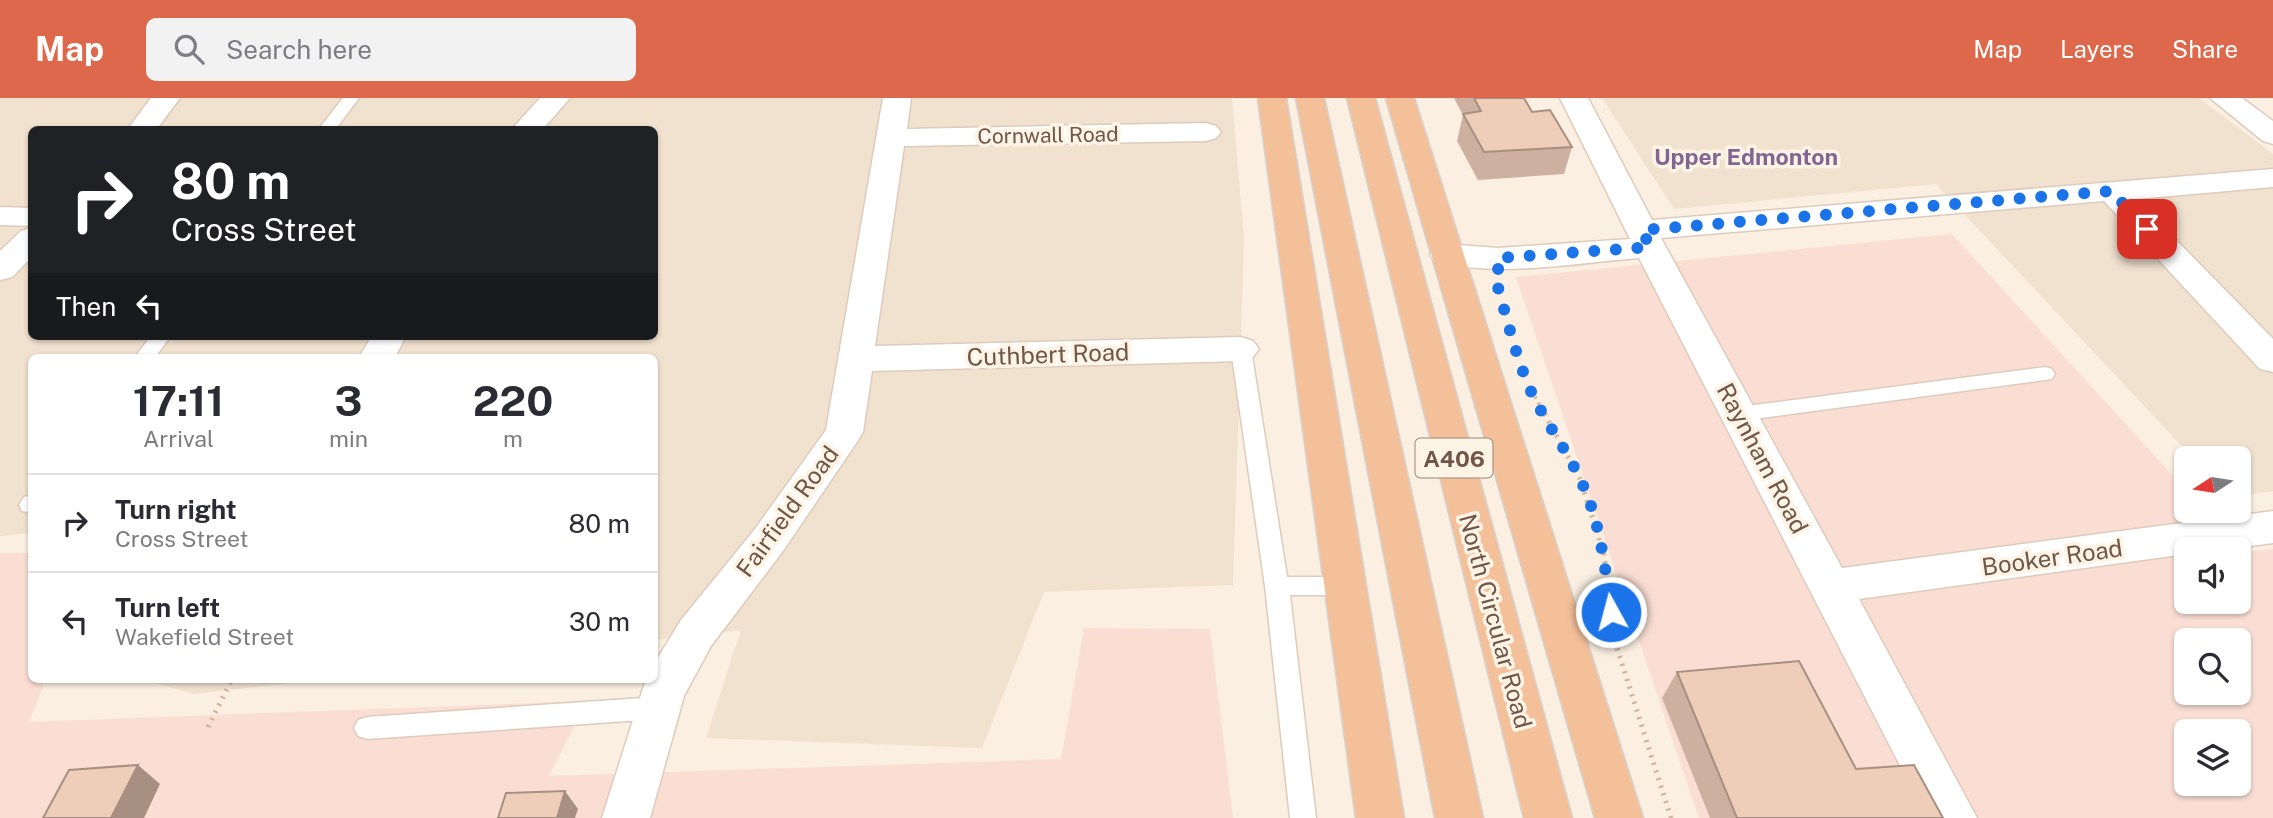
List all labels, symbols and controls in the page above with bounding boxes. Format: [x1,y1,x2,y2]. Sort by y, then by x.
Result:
search box [146,18,636,81]
text: Map [35,30,104,68]
icon: search [170,30,208,68]
text: Search here [226,34,372,65]
text: Map [1973,35,2022,63]
text: Layers [2060,35,2134,63]
text: Share [2172,35,2238,63]
street label: Cornwall Road [977,121,1119,149]
district label: Upper Edmonton [1654,143,1838,170]
text: 80 m [171,152,290,210]
icon: right [56,154,147,245]
pin [2117,199,2177,259]
icon: arrive [2128,210,2166,248]
text: Cross Street [171,211,357,248]
icon: left [130,287,168,325]
text: Then [56,291,116,322]
street label: Cuthbert Road [966,337,1130,371]
text: 17:11 [133,376,224,425]
text: 3 [335,376,363,425]
text: 220 [473,376,553,425]
street label: Raynham Road [1712,378,1814,538]
text: Arrival [143,425,214,452]
text: min [329,425,368,452]
text: m [503,425,523,452]
road number: A406 [1416,438,1492,478]
street label: Fairfield Road [730,440,844,582]
north arrow [2174,446,2250,523]
map controls [2174,446,2251,796]
text: Turn right [115,494,237,525]
icon: right [56,504,94,542]
text: 80 m [569,508,630,539]
street label: North Circular Road [1454,511,1538,731]
text: Cross Street [115,525,249,552]
street label: Booker Road [1980,533,2124,581]
button: sound [2174,537,2251,614]
position arrow [1574,575,1648,649]
text: Turn left [115,592,220,623]
icon: left [56,602,94,640]
text: 30 m [569,606,630,637]
text: Wakefield Street [115,623,294,650]
button: search [2174,628,2251,705]
button: layers [2174,719,2251,796]

